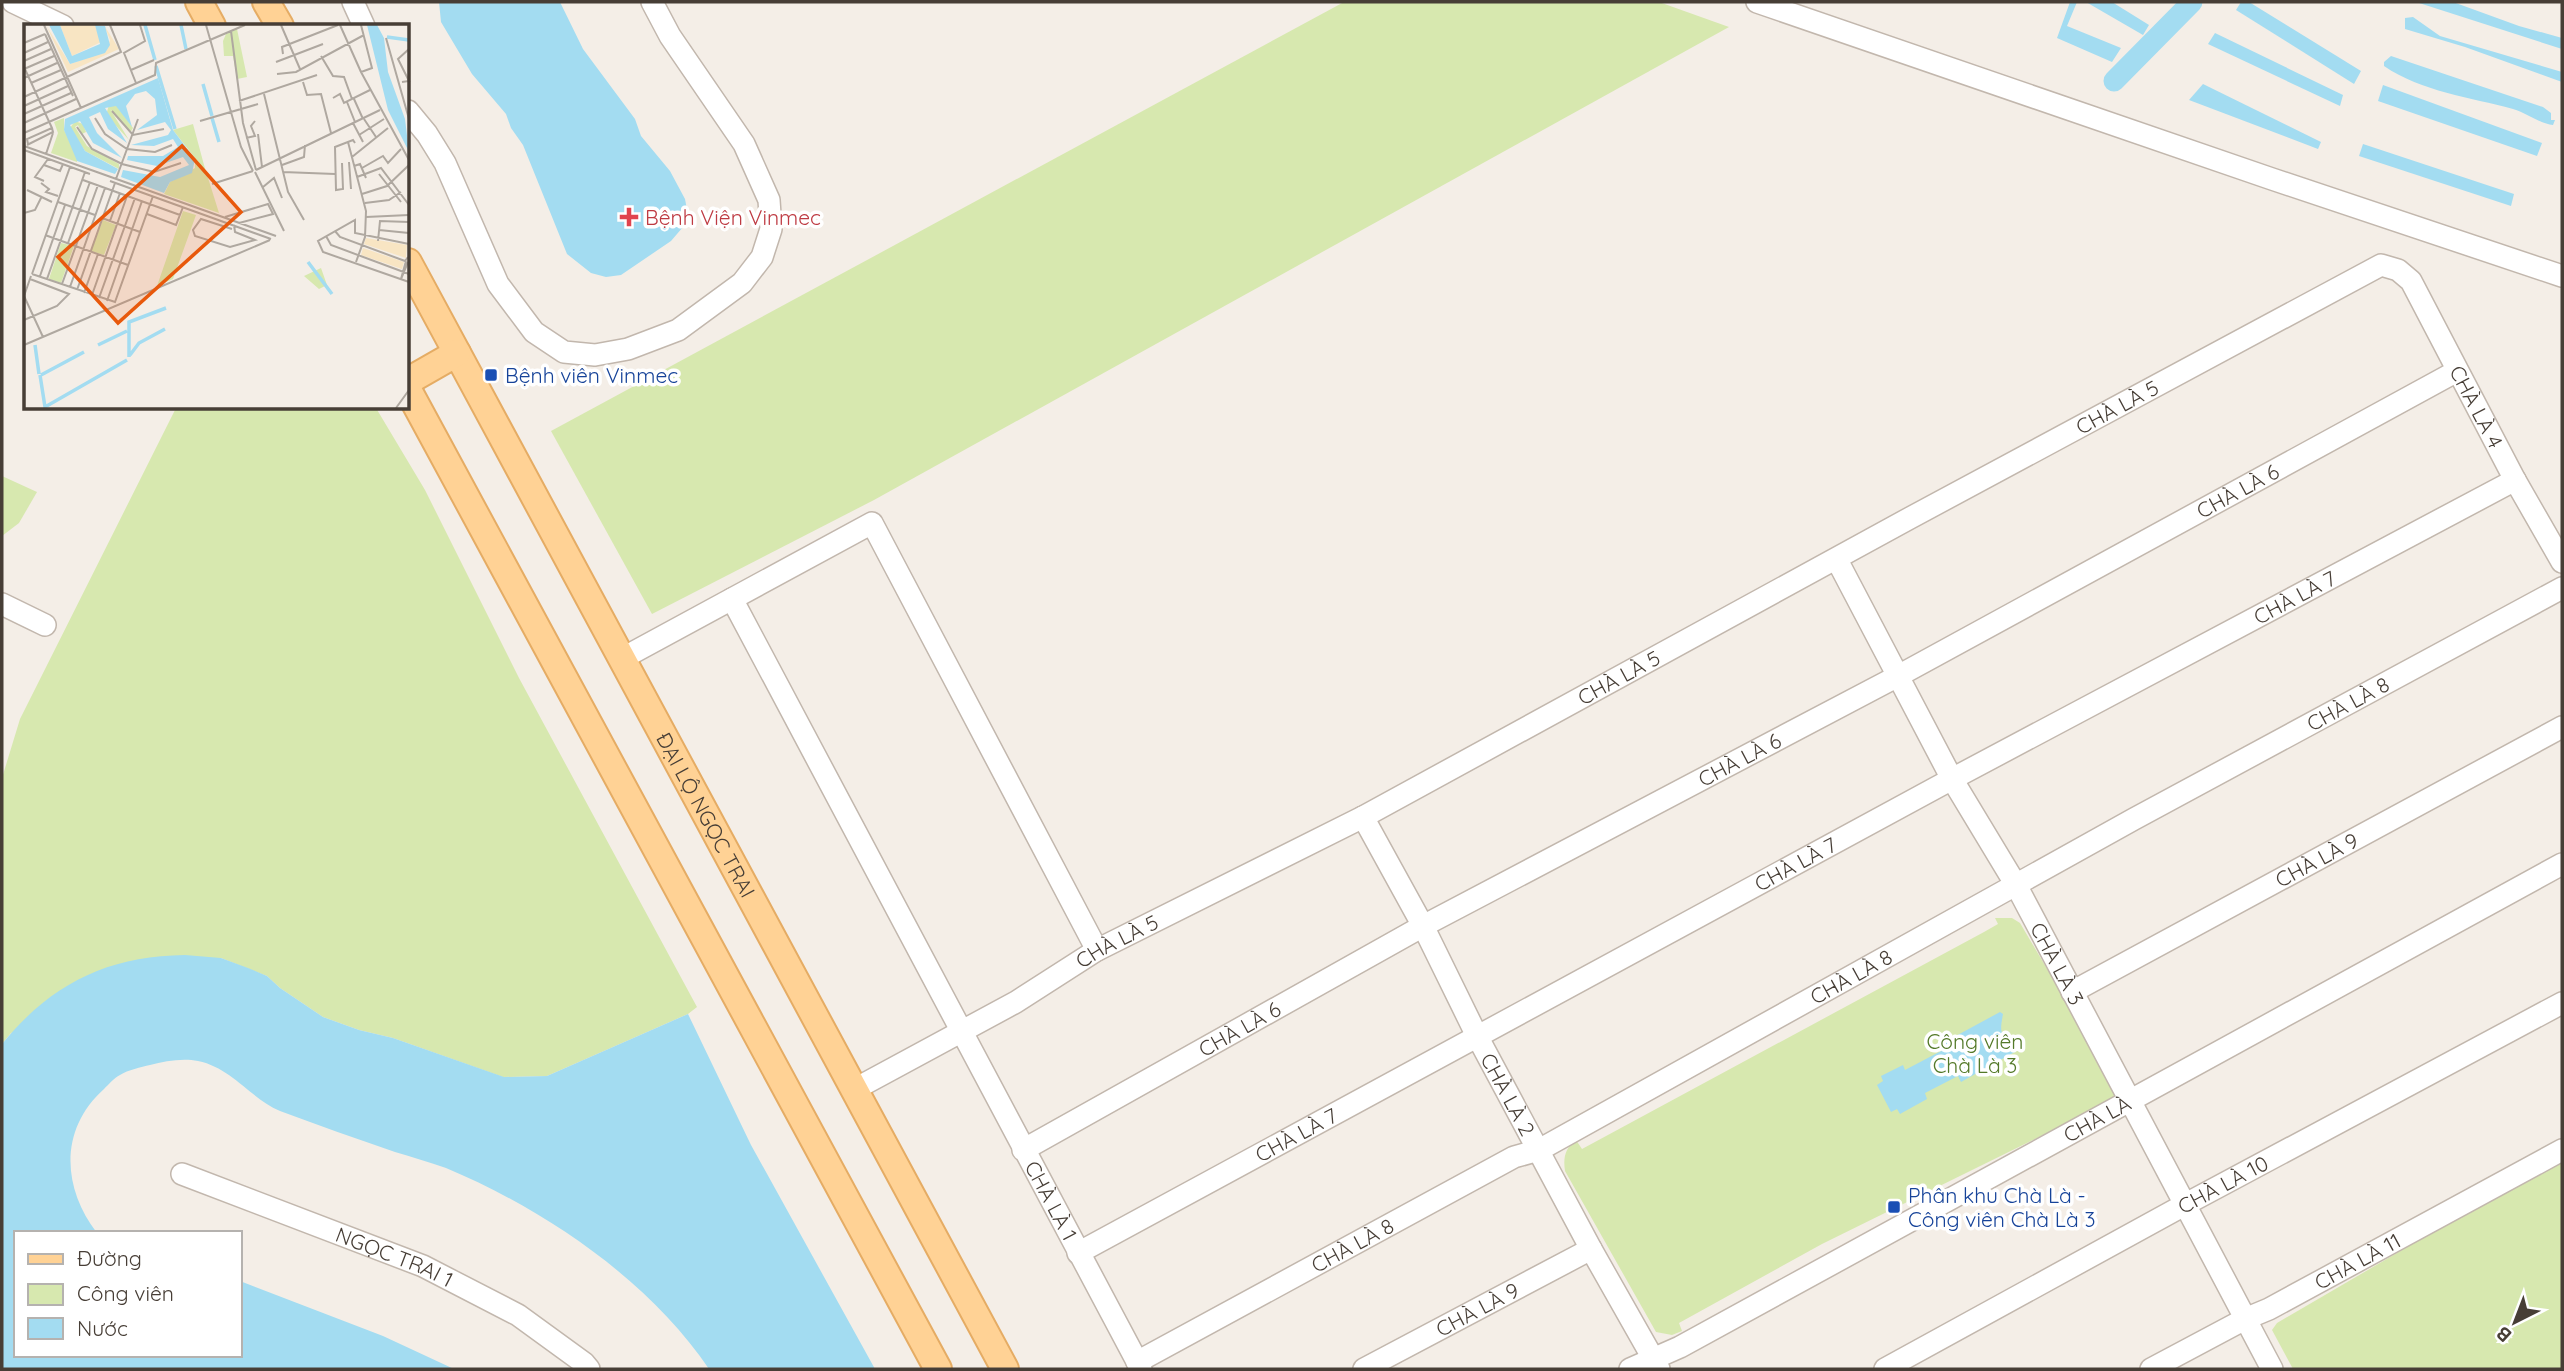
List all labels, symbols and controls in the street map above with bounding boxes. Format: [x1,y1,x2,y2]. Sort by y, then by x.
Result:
inset map [24,24,410,410]
place label: Bệnh Viện Vinmec [645,204,821,230]
marker: Bệnh Viện Vinmec [619,207,639,227]
street label: CHÀ LÀ 4 [2444,361,2509,452]
place label: Bệnh viên Vinmec [505,362,678,388]
marker: Bệnh viên Vinmec [483,367,499,383]
street label: CHÀ LÀ 5 [2071,374,2163,440]
street label: CHÀ LÀ 6 [2192,458,2283,524]
street label: CHÀ LÀ 7 [2249,565,2340,630]
street label: CHÀ LÀ 5 [1573,644,1664,710]
street label: CHÀ LÀ 8 [2302,671,2394,736]
street label: CHÀ LÀ 6 [1694,727,1785,792]
street label: ĐẠI LỘ NGỌC TRAI [651,728,761,902]
street label: CHÀ LÀ 9 [2271,827,2362,893]
street label: CHÀ LÀ 7 [1750,831,1841,897]
street label: CHÀ LÀ 5 [1070,908,1163,974]
street label: CHÀ LÀ 3 [2025,918,2090,1009]
street label: CHÀ LÀ 8 [1805,943,1897,1010]
street label: CHÀ LÀ 6 [1194,995,1285,1062]
park label: Công viên Chà Là 3 [1927,1028,2023,1078]
street label: CHÀ LÀ 2 [1475,1048,1541,1140]
street label: CHÀ LÀ [2059,1090,2135,1148]
street label: CHÀ LÀ 7 [1250,1102,1342,1168]
street label: CHÀ LÀ 10 [2173,1150,2273,1219]
street label: CHÀ LÀ 1 [1020,1156,1083,1245]
place label: Phân khu Chà Là - Công viên Chà Là 3 [1908,1182,2095,1232]
marker: Phân khu Chà Là - Công viên Chà Là 3 [1886,1199,1902,1215]
street label: CHÀ LÀ 8 [1306,1212,1398,1278]
street label: NGỌC TRAI 1 [332,1221,458,1292]
street label: CHÀ LÀ 11 [2310,1227,2405,1295]
legend [14,1231,242,1357]
text: Đường [77,1245,142,1271]
street label: CHÀ LÀ 9 [1431,1277,1523,1342]
text: Công viên [77,1280,174,1306]
north arrow [2480,1287,2550,1357]
text: Nước [77,1315,128,1341]
text: B [2491,1322,2516,1348]

